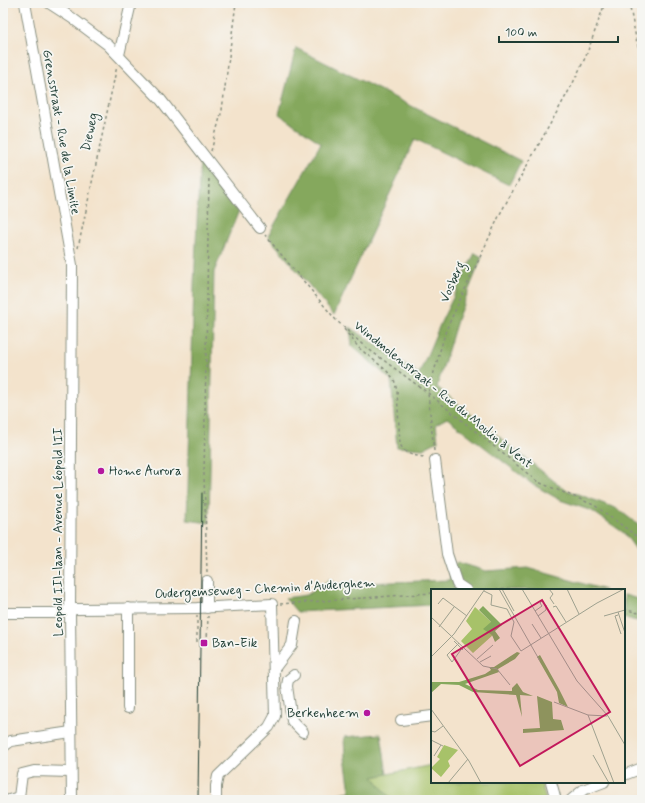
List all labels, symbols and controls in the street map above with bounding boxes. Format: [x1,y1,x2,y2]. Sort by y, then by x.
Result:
scale bar [499,18,618,44]
text: 100 m [505,25,537,41]
street label: Grensstraat - Rue de la Limite [38,48,84,216]
street label: Dieweg [78,111,103,153]
street label: Vosberg [436,259,471,306]
street label: Windmolenstraat - Rue du Moulin à Vent [350,318,536,472]
street label: Leopold III-laan - Avenue Léopold III [50,427,67,636]
place label: Home Aurora [109,463,182,480]
marker: Home Aurora [96,466,106,476]
street label: Oudergemseweg - Chemin d'Auderghem [154,575,376,604]
inset map [431,589,625,783]
place label: Ban-Eik [212,635,258,652]
marker: Ban-Eik [199,638,209,648]
place label: Berkenheem [287,705,359,722]
marker: Berkenheem [362,708,372,718]

